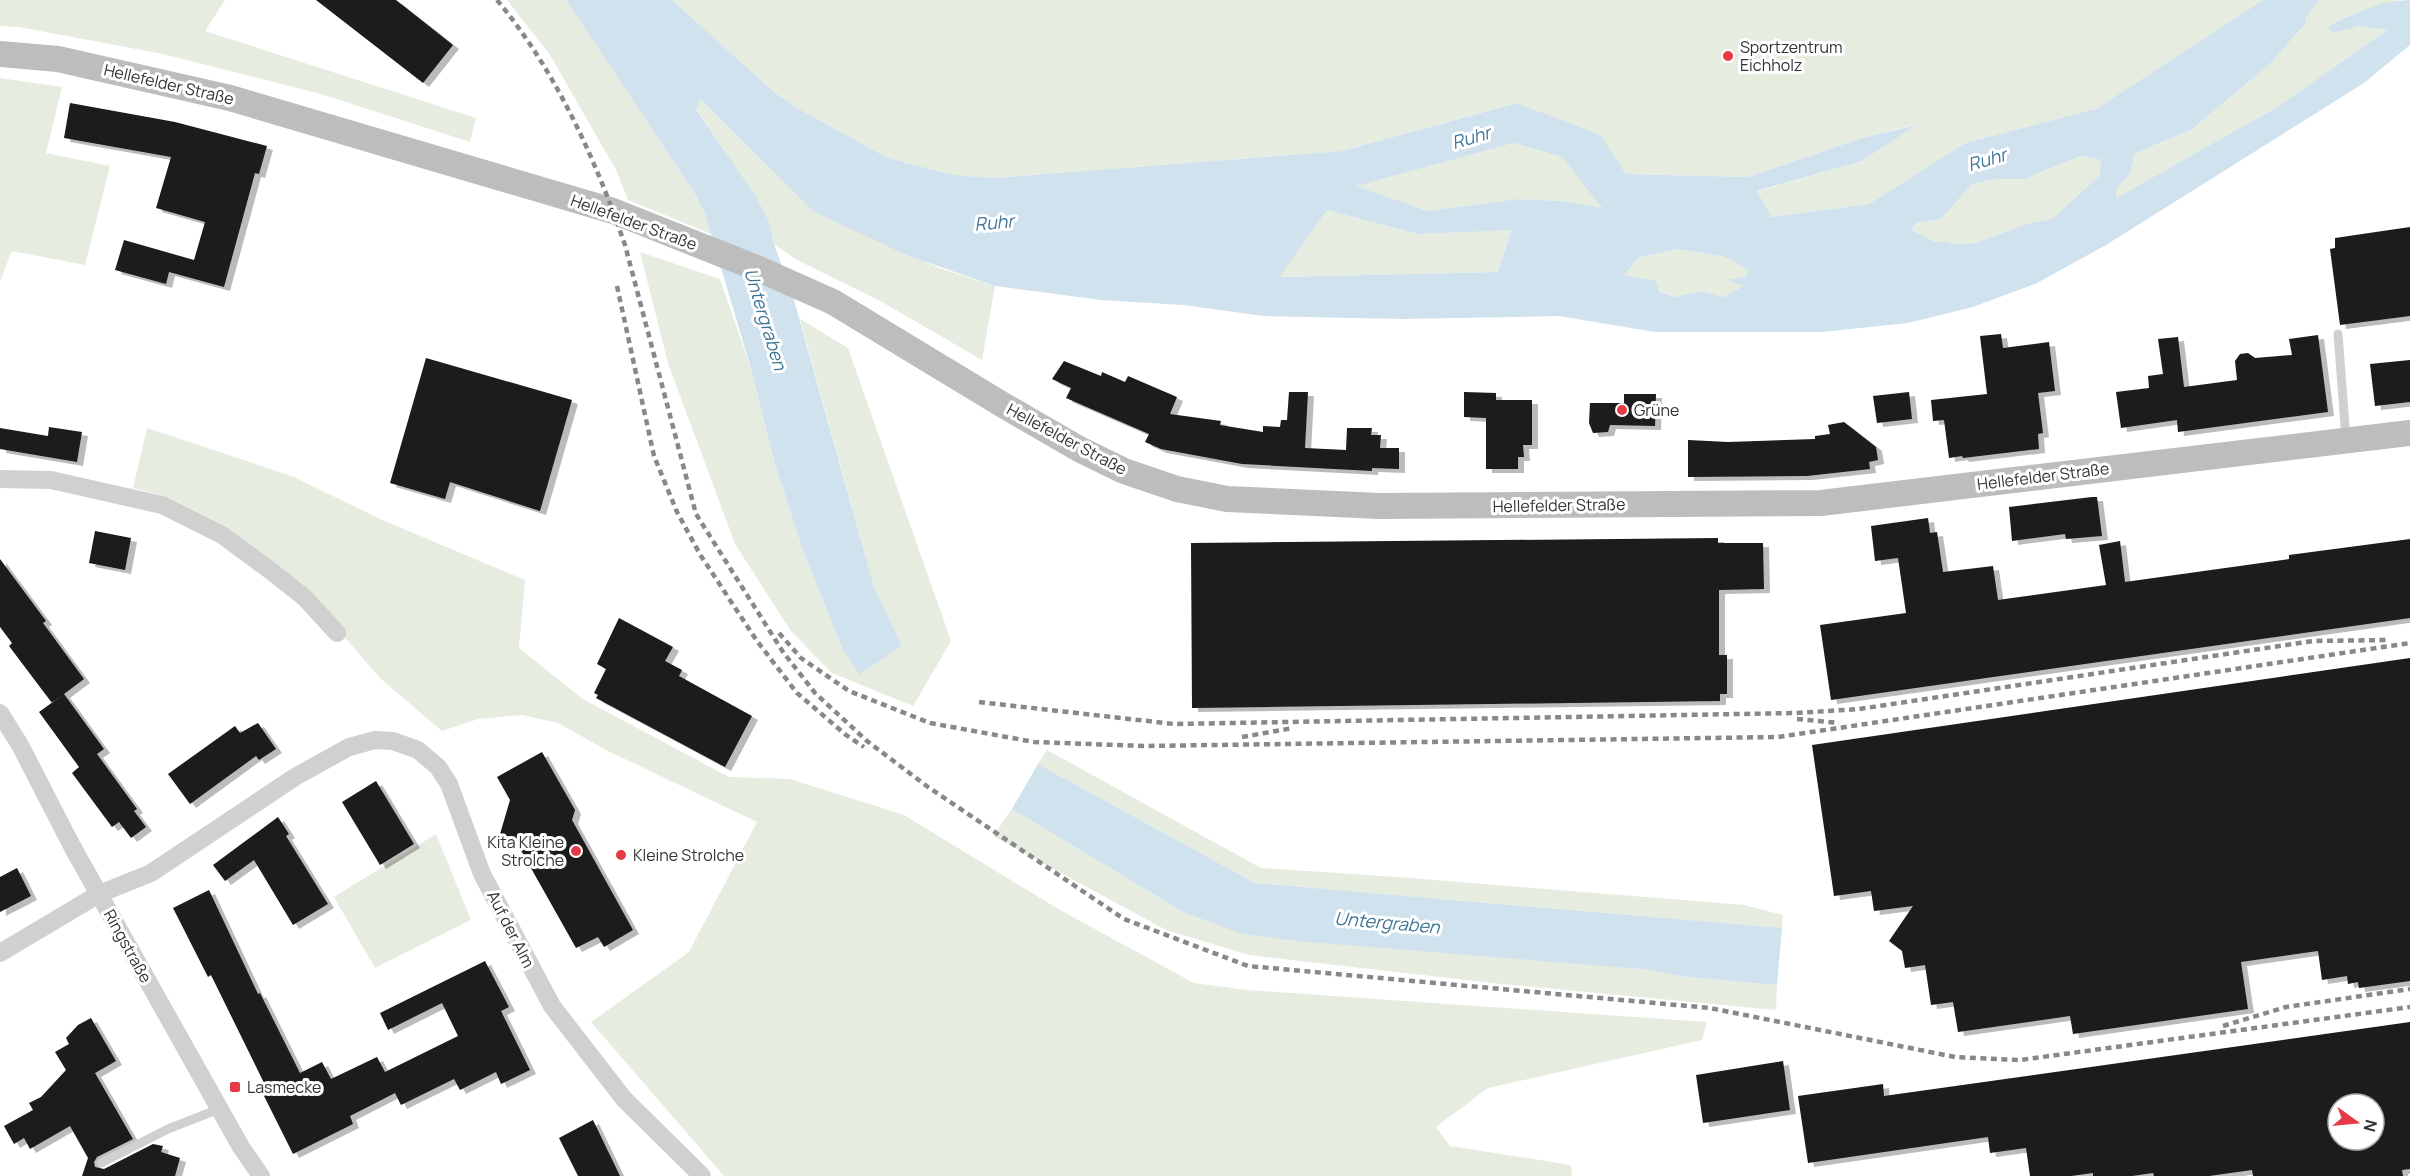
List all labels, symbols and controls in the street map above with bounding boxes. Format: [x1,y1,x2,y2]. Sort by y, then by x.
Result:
place label: Sportzentrum Eichholz [1740,36,1843,76]
marker: Sportzentrum Eichholz [1721,49,1735,63]
street label: Hellefelder Straße [102,58,236,110]
water label: Ruhr [1449,119,1496,154]
water label: Ruhr [1965,141,2012,176]
street label: Hellefelder Straße [568,189,700,255]
water label: Ruhr [973,208,1017,236]
water label: Untergraben [739,265,793,374]
street label: Hellefelder Straße [1003,398,1131,480]
place label: Grüne [1634,399,1679,421]
marker: Grüne [1615,403,1629,417]
street label: Hellefelder Straße [1976,457,2110,495]
street label: Hellefelder Straße [1492,493,1626,517]
place label: Kita Kleine Strolche [487,831,564,871]
marker: Kita Kleine Strolche [569,844,583,858]
place label: Kleine Strolche [633,844,744,866]
marker: Kleine Strolche [614,848,628,862]
street label: Auf der Alm [482,887,540,971]
street label: Ringstraße [99,905,157,987]
water label: Untergraben [1334,905,1442,939]
place label: Lasmecke [247,1076,321,1098]
marker: Lasmecke [228,1080,242,1094]
north arrow [2326,1092,2386,1152]
text: N [2358,1117,2383,1134]

